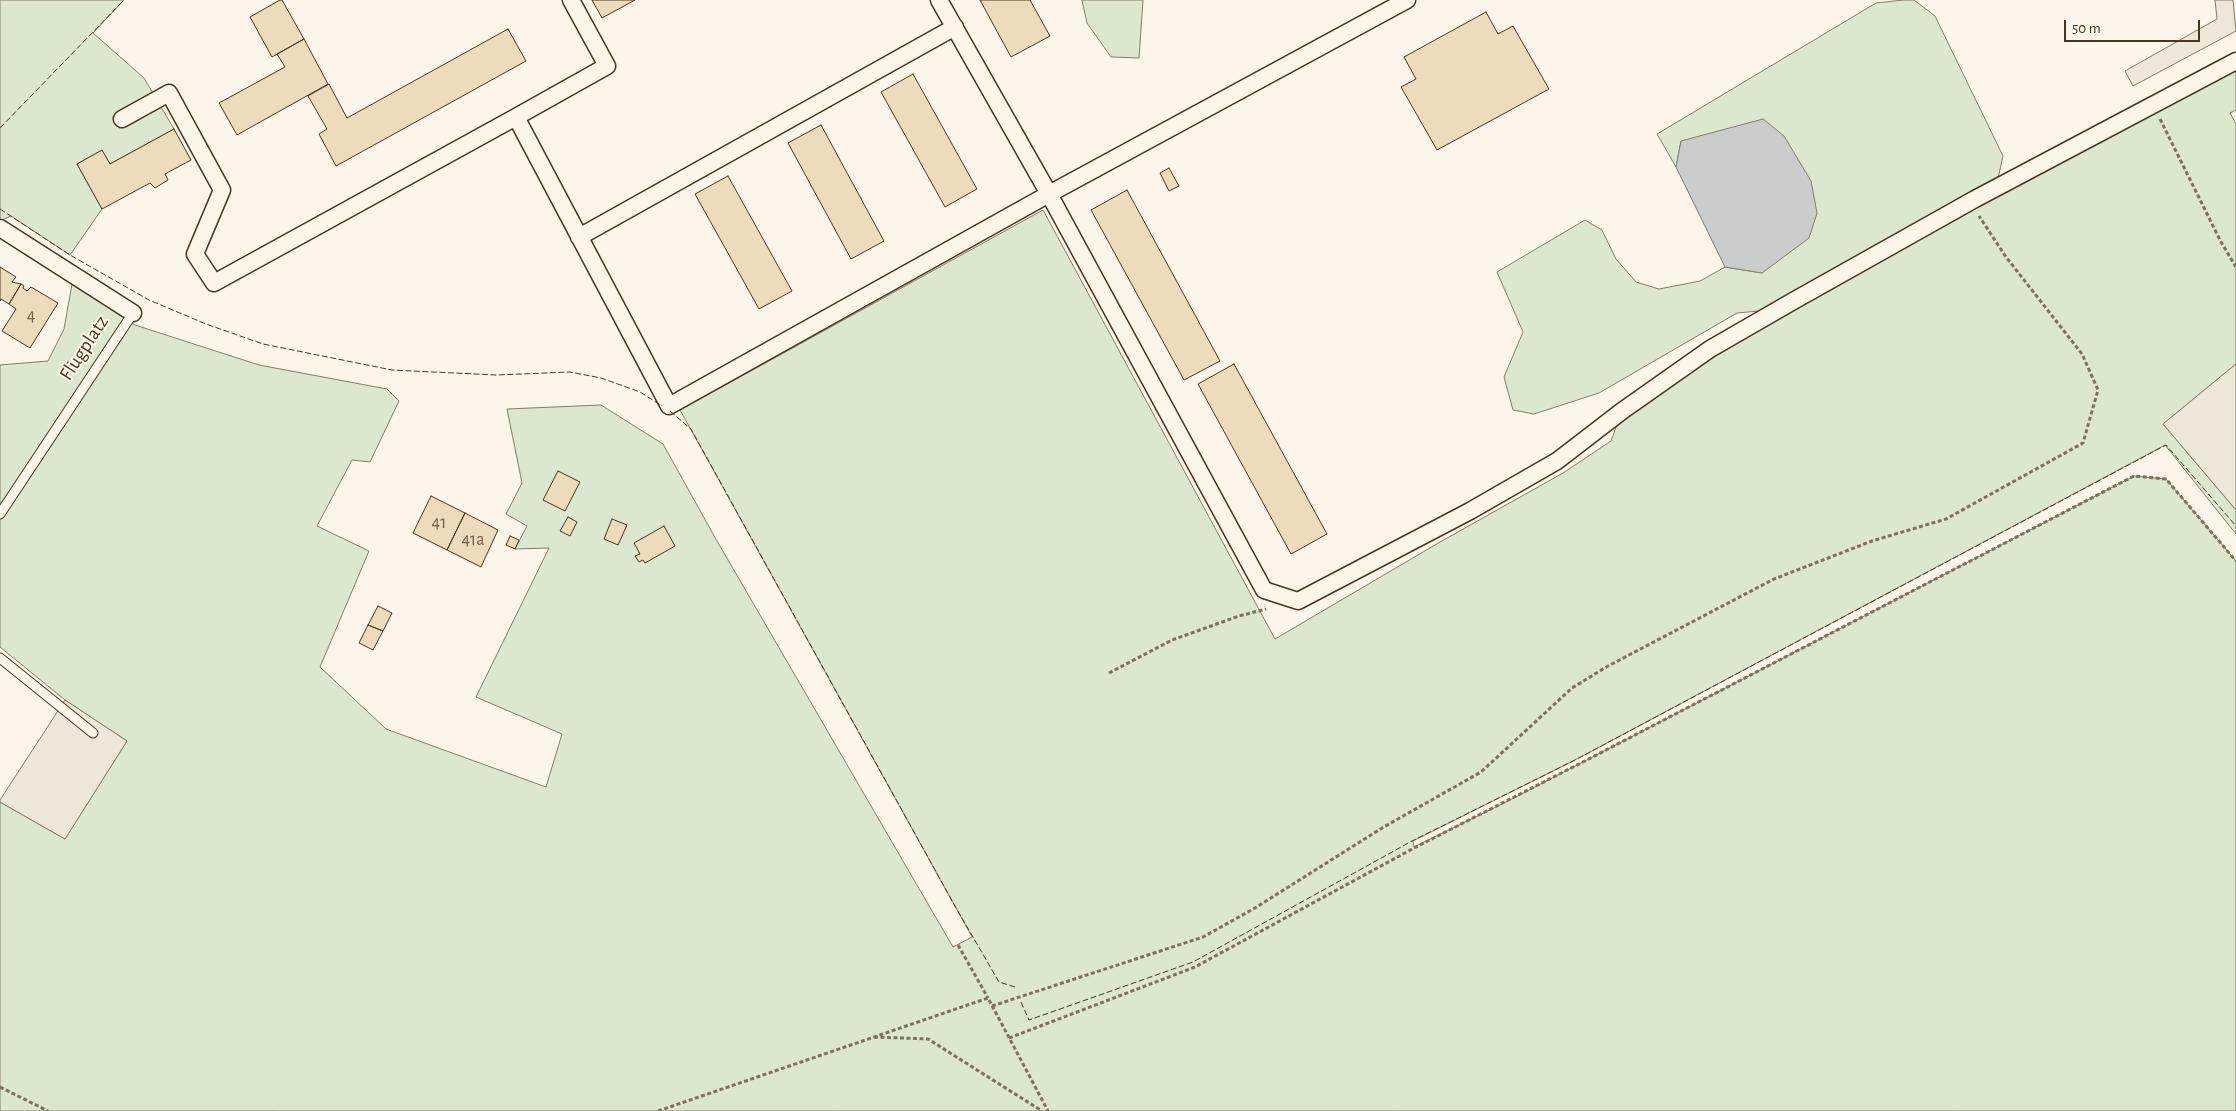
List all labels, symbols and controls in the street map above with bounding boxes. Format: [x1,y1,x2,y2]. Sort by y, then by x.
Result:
scale bar [2066,10,2202,42]
text: 50 m [2072,21,2101,36]
house number: 4 [27,305,35,327]
street label: Flugplatz [54,311,114,385]
house number: 41 [432,512,446,534]
house number: 41a [461,529,485,551]

